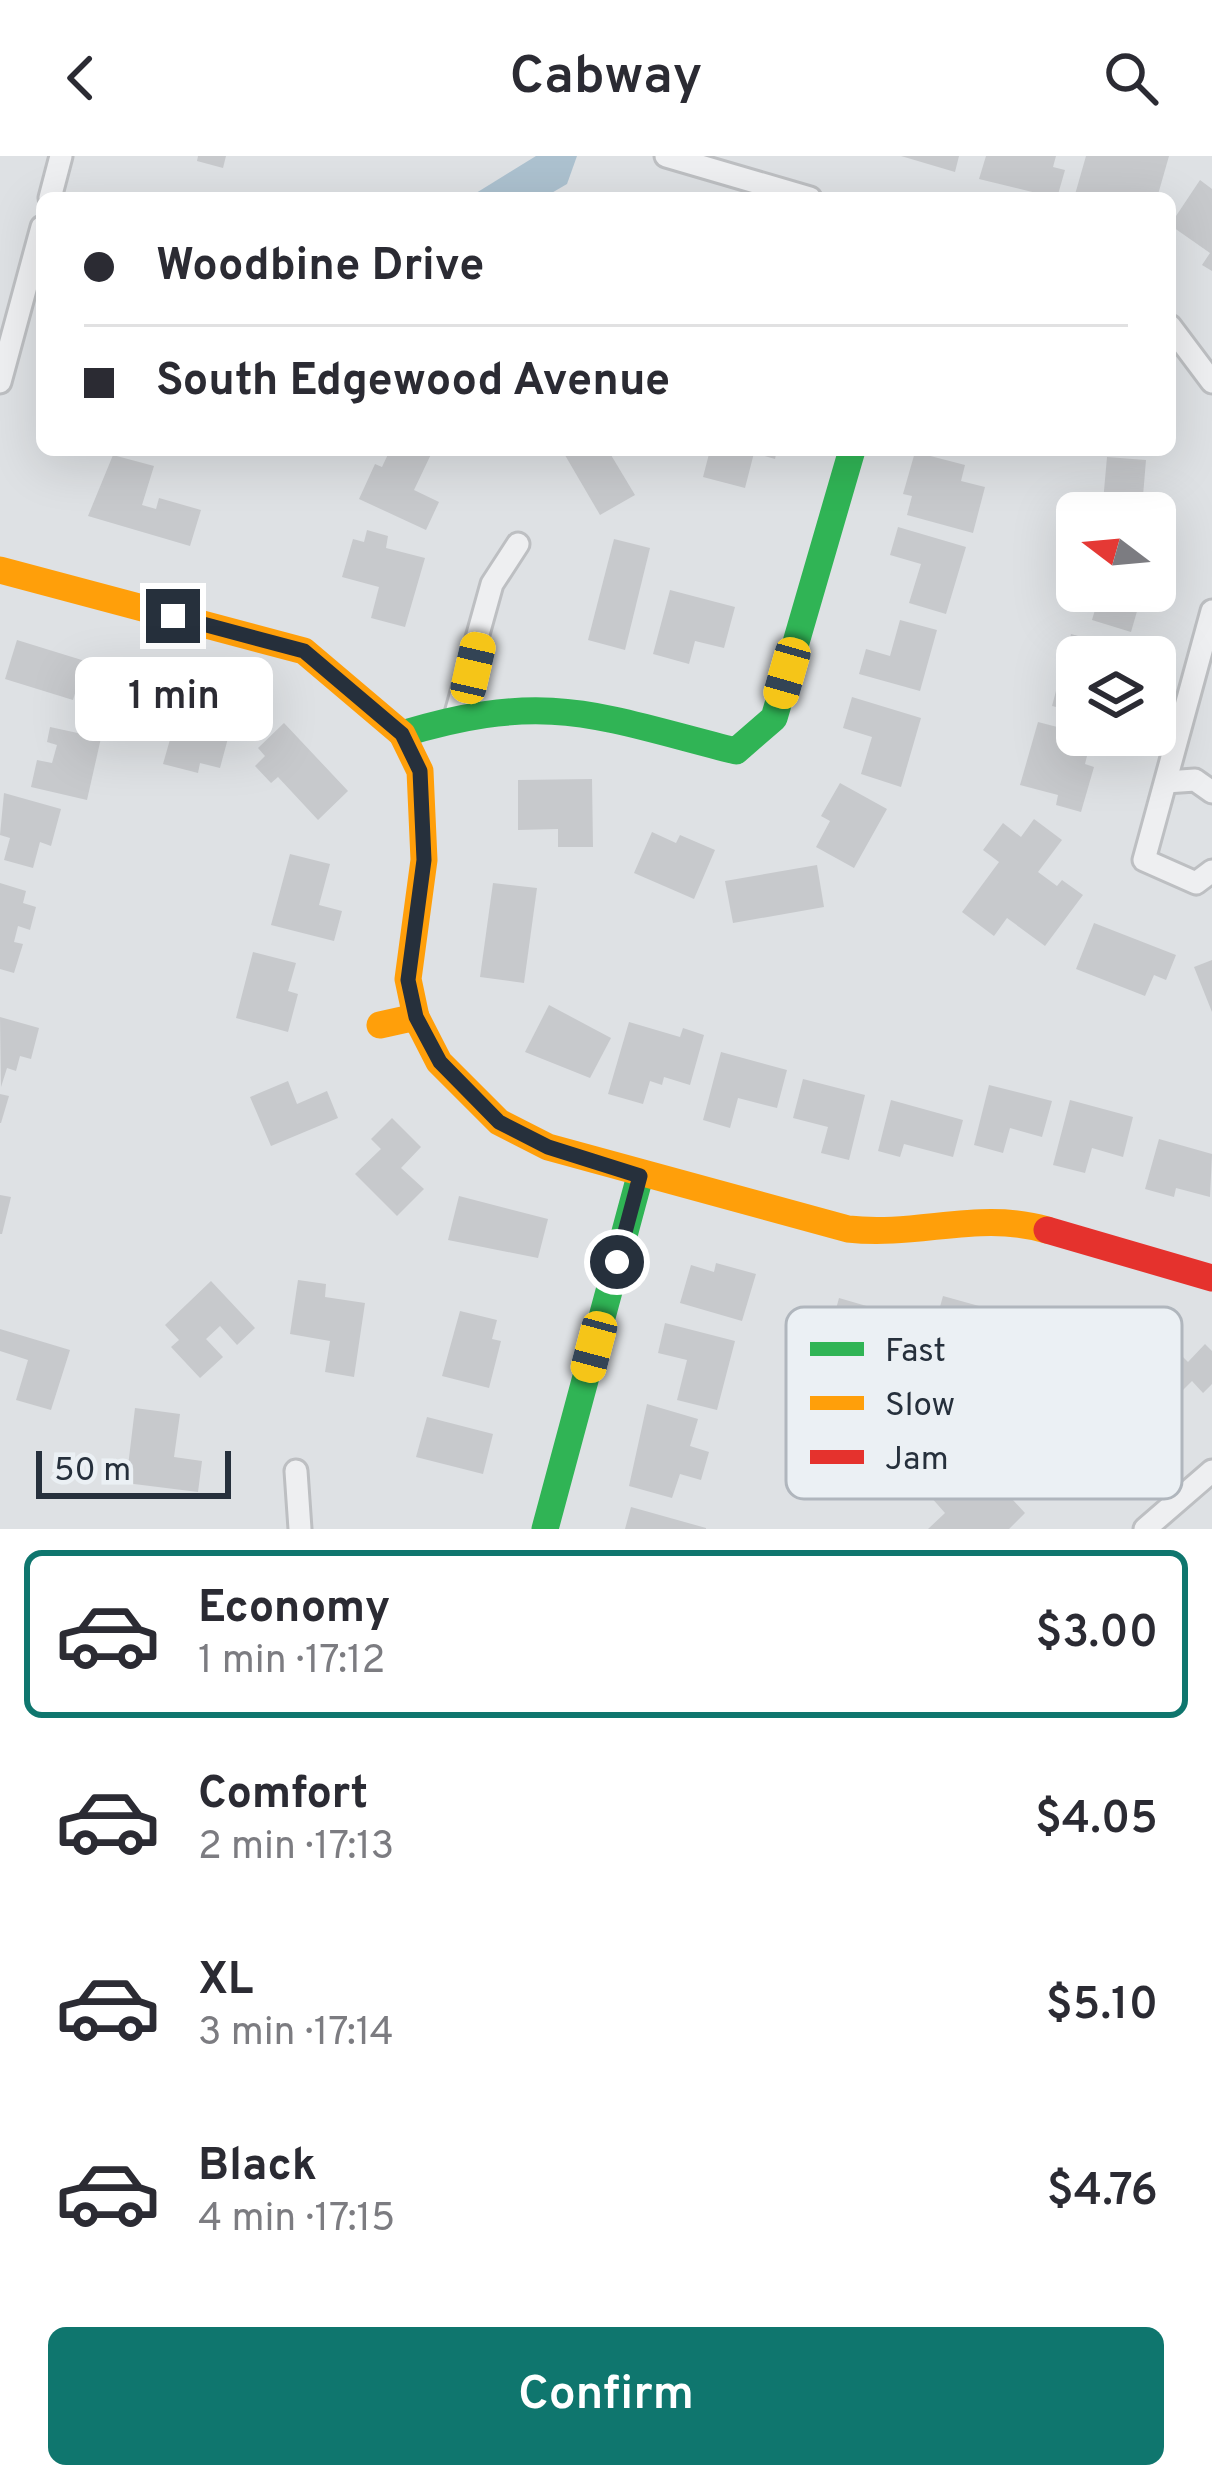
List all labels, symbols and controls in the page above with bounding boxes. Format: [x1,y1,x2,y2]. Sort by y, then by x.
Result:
text: Cabway [510,44,703,113]
icon: back [48,45,114,111]
icon: search [1098,45,1164,111]
text: Woodbine Drive [156,239,484,296]
text: South Edgewood Avenue [156,354,670,411]
north arrow [1056,492,1176,612]
map controls [1056,492,1176,756]
route end [146,589,200,643]
car [447,629,499,707]
car [760,633,814,713]
button: layers [1056,636,1176,756]
callout: 1 min [74,658,272,742]
text: 1 min [128,674,220,723]
route start [590,1235,644,1289]
legend [786,1307,1182,1499]
car [567,1308,621,1386]
text: Fast [885,1332,946,1374]
text: Slow [885,1386,955,1428]
text: Jam [885,1440,949,1482]
scale bar [36,1445,231,1498]
text: 50 m [54,1451,131,1493]
icon: car [54,1580,162,1688]
text: Economy [198,1581,390,1638]
text: $3.00 [1035,1606,1158,1663]
text: 1 min · 17:12 [198,1638,385,1687]
icon: car [54,1766,162,1874]
text: Comfort [198,1767,368,1824]
text: $4.05 [1035,1792,1158,1849]
text: 2 min · 17:13 [198,1824,394,1873]
icon: car [54,1952,162,2060]
text: XL [198,1953,253,2010]
text: $5.10 [1046,1978,1158,2035]
text: 3 min · 17:14 [198,2010,394,2059]
icon: car [54,2138,162,2246]
text: Black [198,2139,317,2196]
text: $4.76 [1047,2164,1158,2221]
text: 4 min · 17:15 [198,2196,395,2245]
button: Confirm [48,2327,1164,2465]

